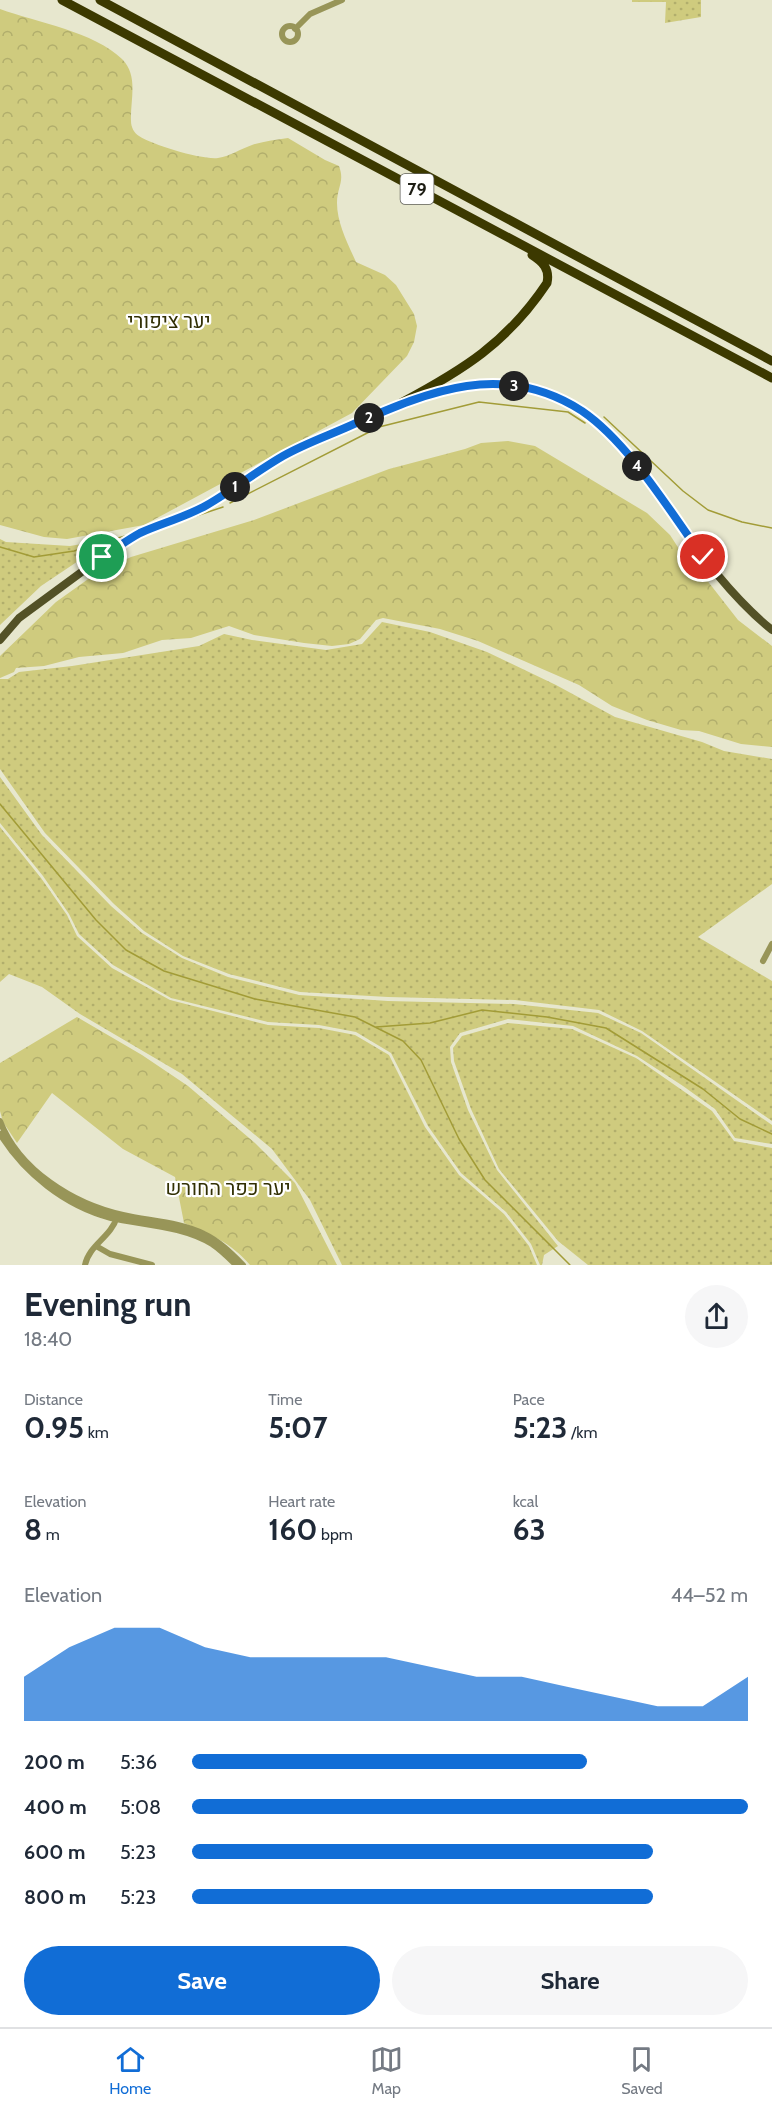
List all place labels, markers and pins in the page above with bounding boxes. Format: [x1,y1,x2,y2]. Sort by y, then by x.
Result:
pin: 3 [499,371,529,401]
pin: 2 [354,403,384,433]
pin: 4 [622,451,652,481]
pin: 1 [220,472,250,502]
pin [76,531,127,582]
pin [677,531,728,582]

